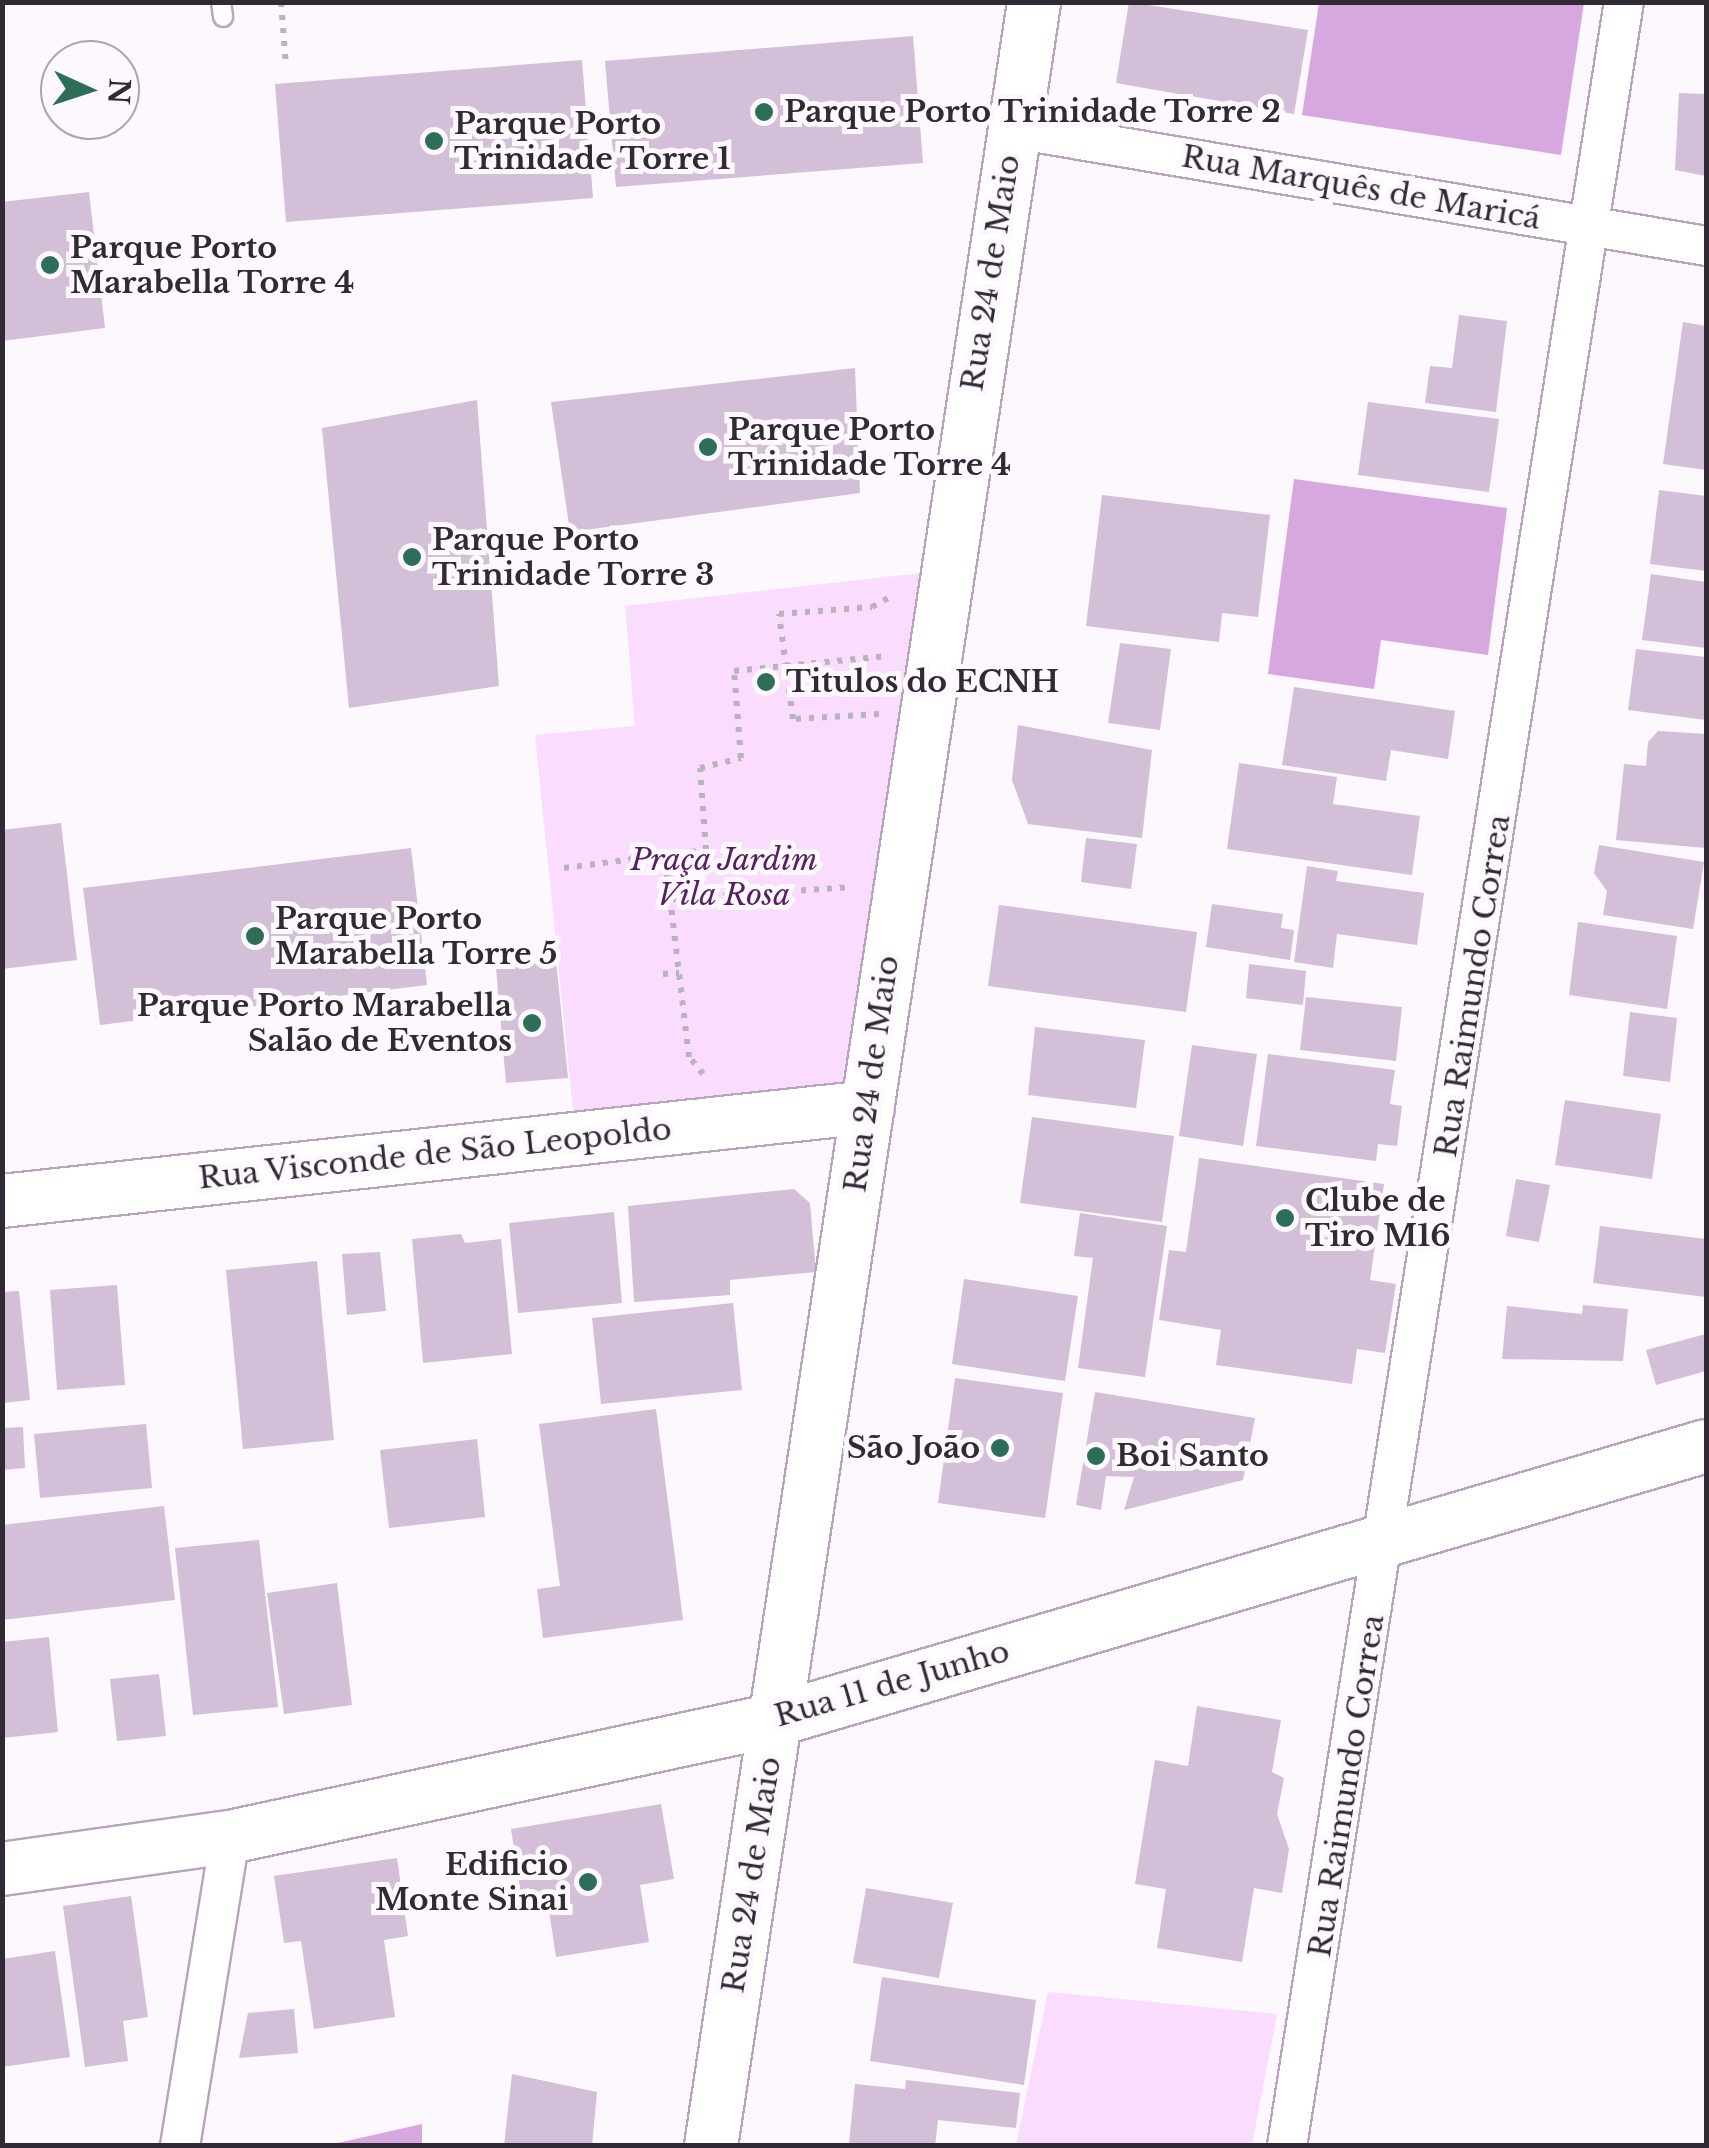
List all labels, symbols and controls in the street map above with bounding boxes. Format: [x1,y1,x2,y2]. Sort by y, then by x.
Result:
north arrow [40,40,140,140]
text: N [100,77,137,106]
place label: Parque Porto Trinidade Torre 2 [784,94,1283,130]
marker: Parque Porto Trinidade Torre 2 [753,101,775,123]
place label: Parque Porto Trinidade Torre 1 [454,106,731,176]
marker: Parque Porto Trinidade Torre 1 [423,130,445,152]
street label: Rua Marquês de Maricá [1179,139,1543,237]
street label: Rua 24 de Maio [955,152,1027,394]
place label: Parque Porto Marabella Torre 4 [70,230,355,300]
marker: Parque Porto Marabella Torre 4 [39,254,61,276]
place label: Parque Porto Trinidade Torre 4 [728,412,1012,482]
marker: Parque Porto Trinidade Torre 4 [697,436,719,458]
place label: Parque Porto Trinidade Torre 3 [432,522,715,592]
marker: Parque Porto Trinidade Torre 3 [401,546,423,568]
place label: Titulos do ECNH [786,664,1059,700]
marker: Titulos do ECNH [755,671,777,693]
street label: Rua Raimundo Correa [1428,812,1518,1160]
park label: Praça Jardim Vila Rosa [630,842,818,912]
place label: Parque Porto Marabella Torre 5 [275,901,558,972]
marker: Parque Porto Marabella Torre 5 [244,925,266,947]
street label: Rua 24 de Maio [838,953,906,1195]
place label: Parque Porto Marabella Salão de Eventos [137,988,512,1058]
marker: Parque Porto Marabella Salão de Eventos [521,1012,543,1034]
street label: Rua Visconde de São Leopoldo [196,1111,674,1197]
place label: Clube de Tiro M16 [1305,1183,1451,1254]
marker: Clube de Tiro M16 [1274,1207,1296,1229]
place label: São João [847,1430,980,1466]
marker: São João [989,1437,1011,1459]
place label: Boi Santo [1116,1438,1269,1474]
marker: Boi Santo [1085,1445,1107,1467]
street label: Rua Raimundo Correa [1302,1612,1392,1960]
street label: Rua 11 de Junho [770,1633,1014,1735]
street label: Rua 24 de Maio [716,1754,788,1996]
place label: Edificio Monte Sinai [375,1847,568,1918]
marker: Edificio Monte Sinai [577,1871,599,1893]

